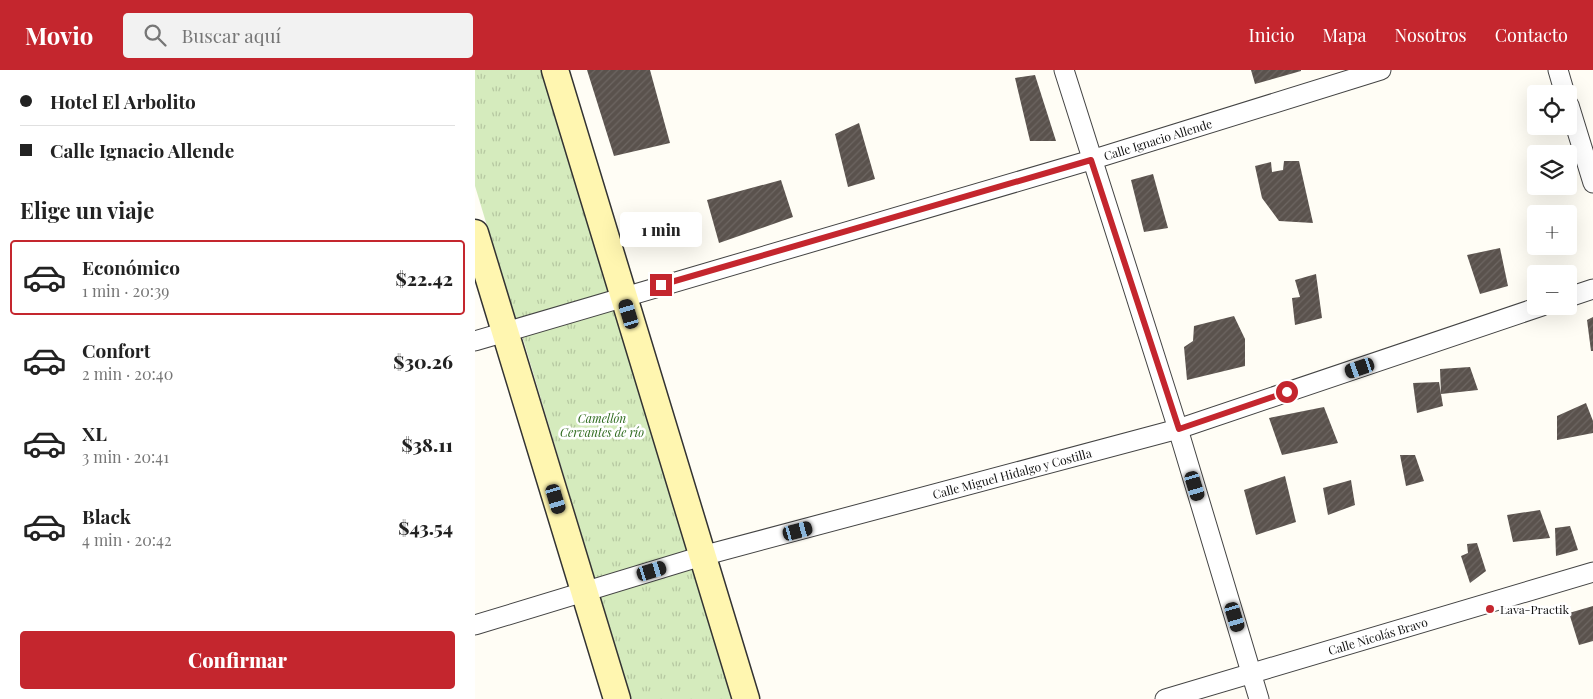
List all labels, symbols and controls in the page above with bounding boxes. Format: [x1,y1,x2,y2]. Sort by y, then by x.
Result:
search box [123,13,473,58]
text: Movio [25,19,93,51]
icon: search [141,21,169,49]
text: Buscar aquí [181,22,281,48]
text: Inicio [1249,23,1295,47]
text: Mapa [1323,23,1367,47]
text: Nosotros [1395,23,1467,47]
text: Contacto [1495,23,1568,47]
map controls [1527,85,1577,315]
button: locate [1527,85,1577,135]
text: Hotel El Arbolito [50,88,196,114]
street label: Calle Ignacio Allende [1102,115,1214,164]
text: Calle Ignacio Allende [50,137,234,163]
button: layers [1527,145,1577,195]
text: Elige un viaje [20,195,154,225]
button: + [1527,205,1577,255]
callout: 1 min [620,212,702,248]
text: 1 min [641,219,681,240]
text: Económico [82,254,180,280]
icon: car [22,255,67,300]
text: $22.42 [396,265,453,291]
button: − [1527,265,1577,315]
route end [650,274,672,296]
text: 1 min · 20:39 [82,280,169,301]
car [617,297,640,331]
text: Confort [82,337,150,363]
icon: car [22,338,67,383]
text: $30.26 [393,348,453,374]
car [1343,356,1376,380]
text: 2 min · 20:40 [82,363,173,384]
route start [1276,381,1298,403]
park label: Camellón Cervantes de río [560,410,644,440]
text: XL [82,420,107,446]
icon: car [22,421,67,466]
text: $38.11 [401,431,453,457]
street label: Calle Miguel Hidalgo y Costilla [931,444,1093,502]
text: 3 min · 20:41 [82,446,169,467]
car [1183,469,1206,503]
car [544,482,567,516]
text: Black [82,503,131,529]
icon: car [22,504,67,549]
text: $43.54 [398,514,453,540]
car [781,520,814,542]
text: 4 min · 20:42 [82,529,172,550]
car [635,559,668,583]
car [1223,600,1246,634]
place label: Lava-Practik [1500,601,1570,617]
marker: Lava-Practik [1484,603,1496,615]
street label: Calle Nicolás Bravo [1326,613,1430,658]
button: Confirmar [20,631,455,689]

